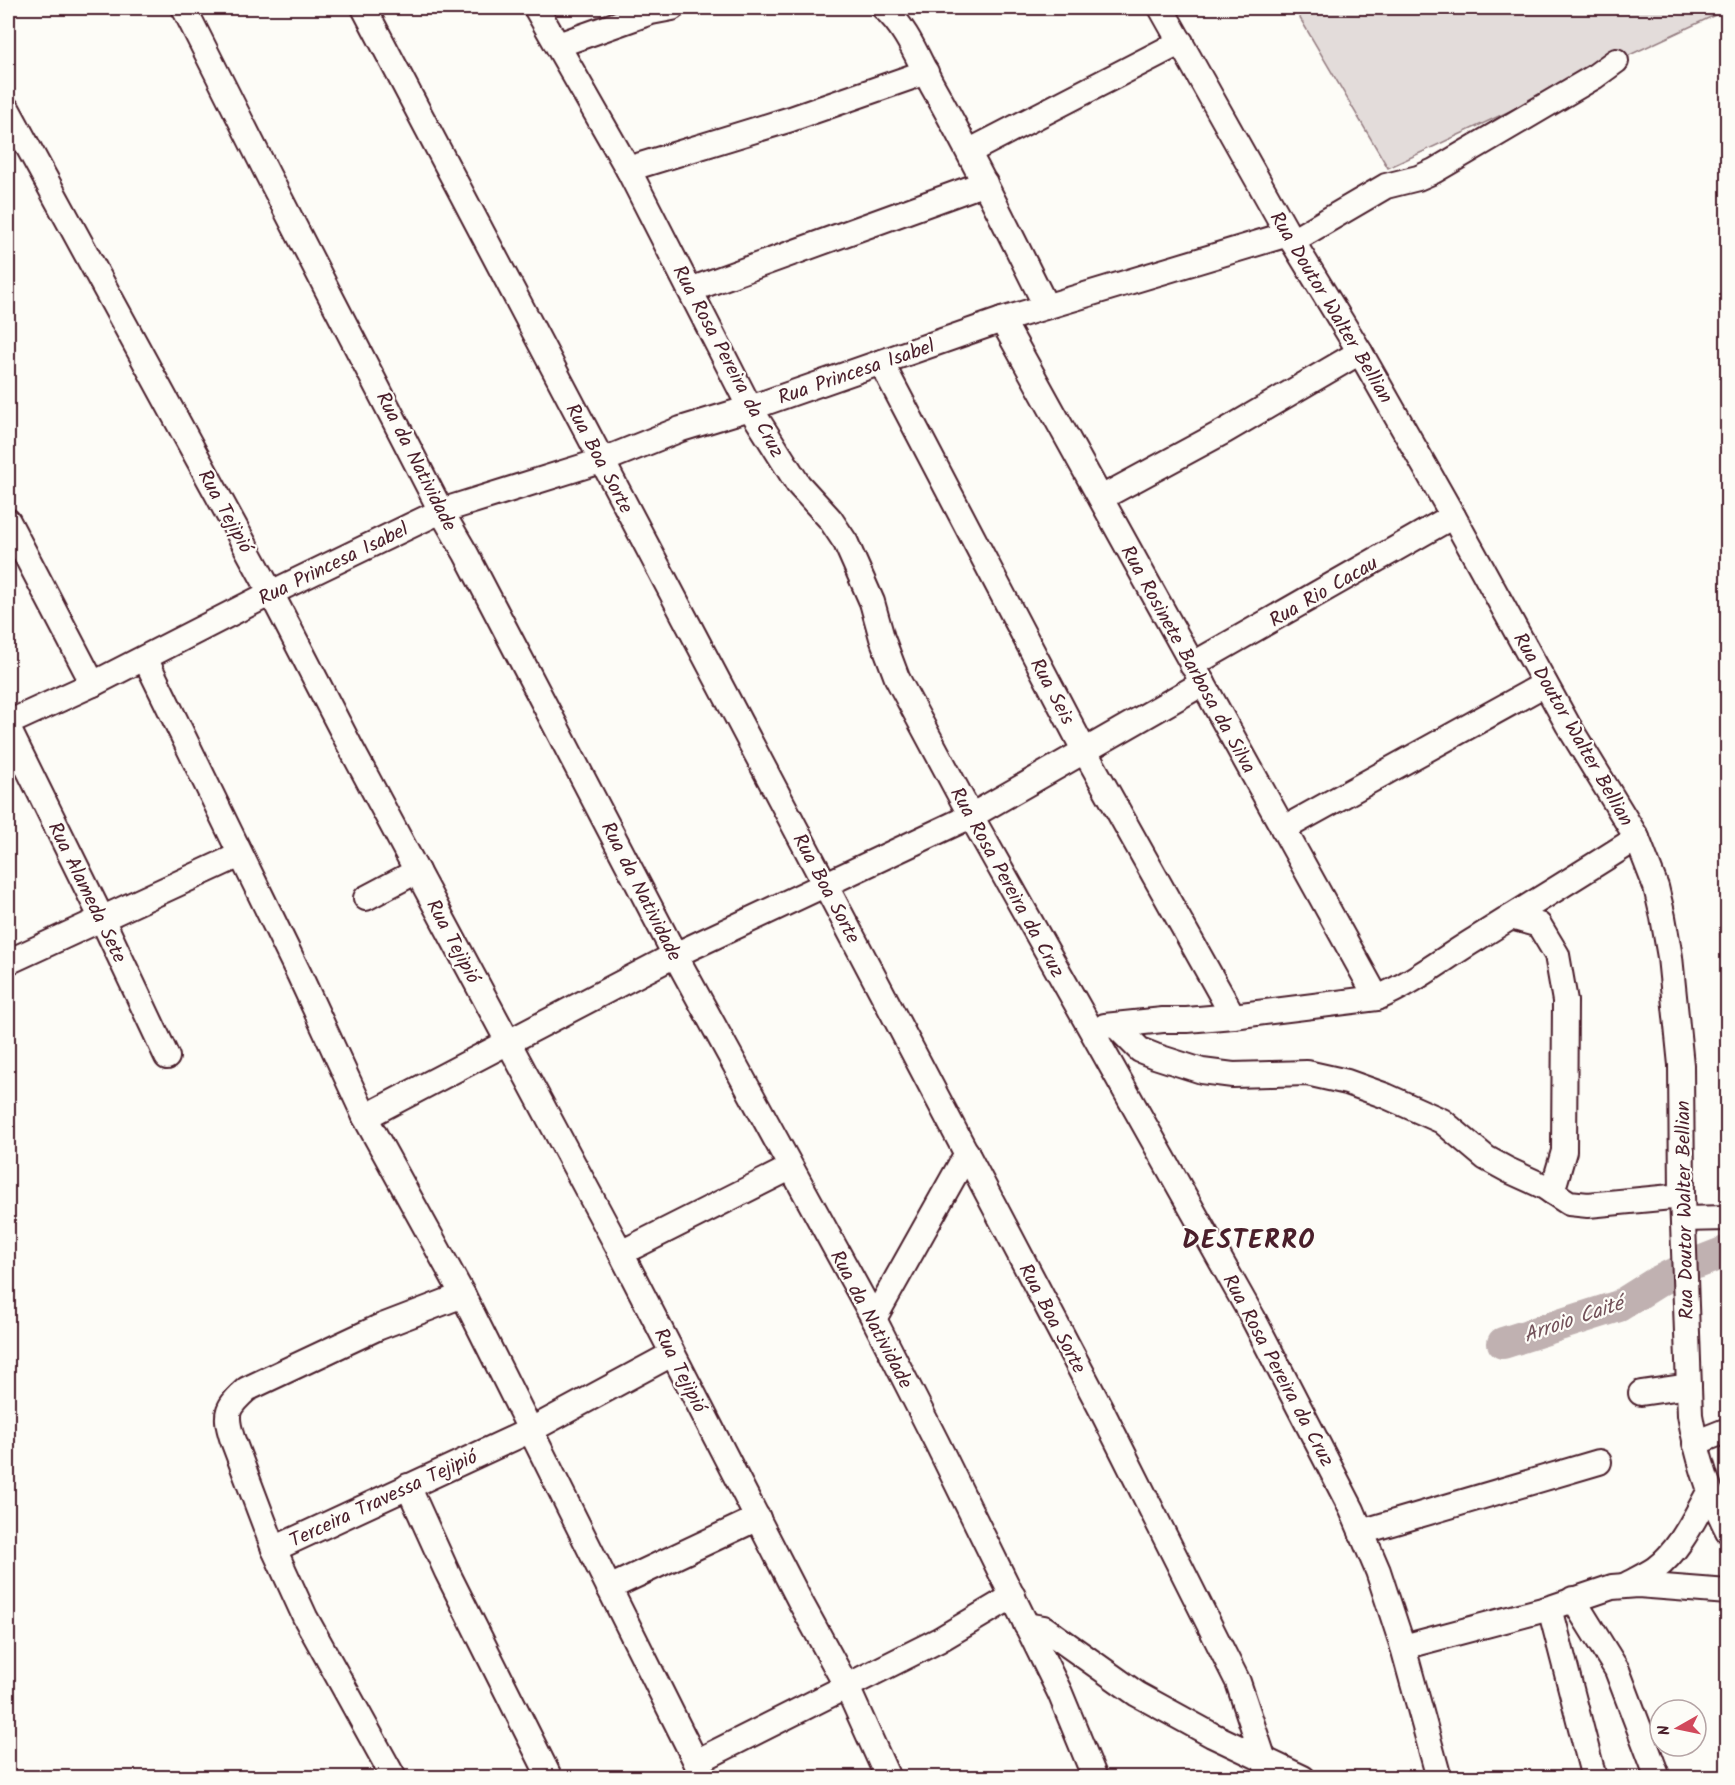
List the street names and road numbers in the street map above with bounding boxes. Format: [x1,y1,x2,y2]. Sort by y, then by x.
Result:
street label: Rua Doutor Walter Bellian [1260,206,1400,410]
street label: Rua Rosa Pereira da Cruz [663,260,792,464]
street label: Rua Princesa Isabel [774,331,939,415]
street label: Rua da Natividade [366,386,464,537]
street label: Rua Boa Sorte [556,398,641,520]
street label: Rua Tejipió [188,464,261,561]
street label: Rua Princesa Isabel [253,514,415,615]
street label: Rua Rosinete Barbosa da Silva [1111,540,1264,780]
street label: Rua Rio Cacau [1263,548,1385,637]
street label: Rua Doutor Walter Bellian [1504,627,1641,833]
street label: Rua Seis [1020,653,1082,731]
street label: Rua Rosa Pereira da Cruz [940,782,1072,984]
street label: Rua da Natividade [591,816,689,967]
street label: Rua Alameda Sete [38,817,134,969]
street label: Rua Boa Sorte [783,828,868,950]
street label: Rua Tejipió [417,894,488,991]
street label: Rua Doutor Walter Bellian [1668,1100,1704,1320]
street label: Rua da Natividade [820,1245,920,1395]
street label: Rua Boa Sorte [1009,1258,1094,1380]
street label: Rua Rosa Pereira da Cruz [1213,1269,1342,1473]
street label: Rua Tejipió [644,1323,715,1420]
street label: Terceira Travessa Tejipió [284,1442,484,1558]

